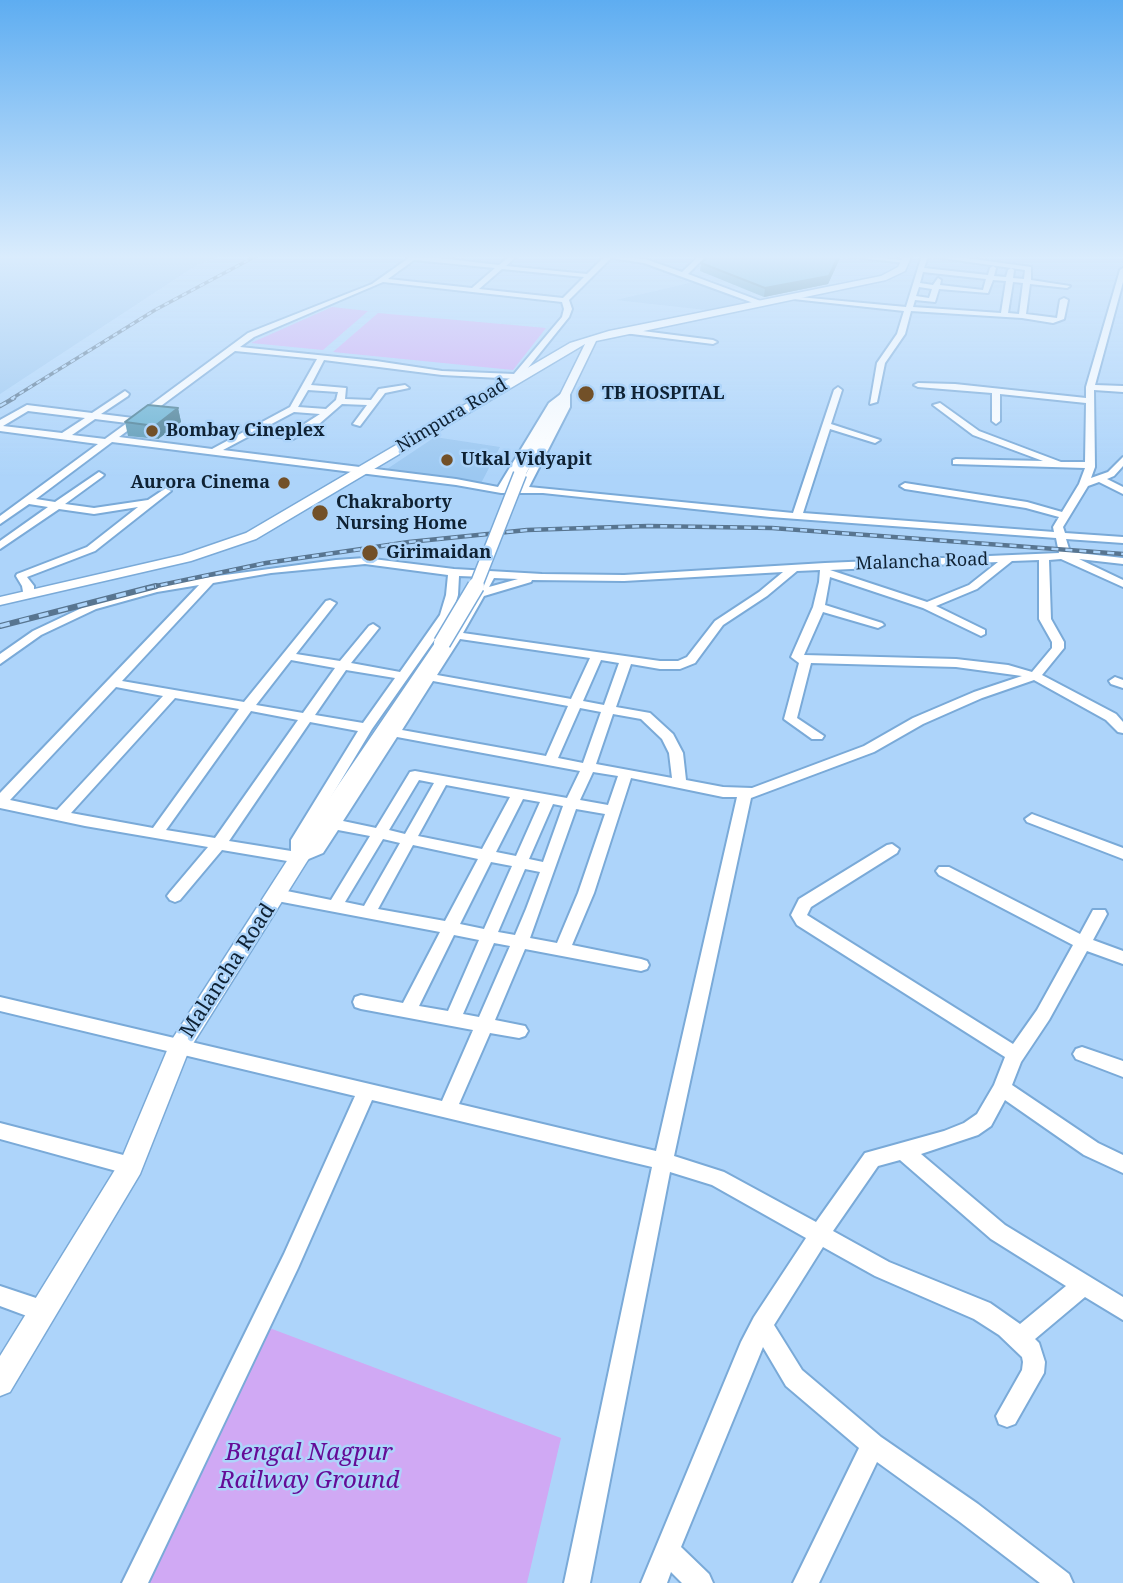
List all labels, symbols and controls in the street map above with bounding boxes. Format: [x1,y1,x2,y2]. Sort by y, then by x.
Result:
street label: Nimpura Road [393,374,511,458]
place label: TB HOSPITAL [602,383,725,405]
marker: TB HOSPITAL [576,384,596,404]
place label: Bombay Cineplex [166,420,325,442]
marker: Bombay Cineplex [144,423,160,439]
place label: Utkal Vidyapit [461,449,592,471]
marker: Utkal Vidyapit [439,452,455,468]
place label: Aurora Cinema [131,472,270,494]
marker: Aurora Cinema [276,475,292,491]
place label: Chakraborty Nursing Home [336,492,467,534]
marker: Chakraborty Nursing Home [310,503,330,523]
place label: Girimaidan [386,542,491,564]
marker: Girimaidan [360,543,380,563]
street label: Malancha Road [855,549,989,575]
street label: Malancha Road [175,899,281,1043]
park label: Bengal Nagpur Railway Ground [219,1439,399,1495]

